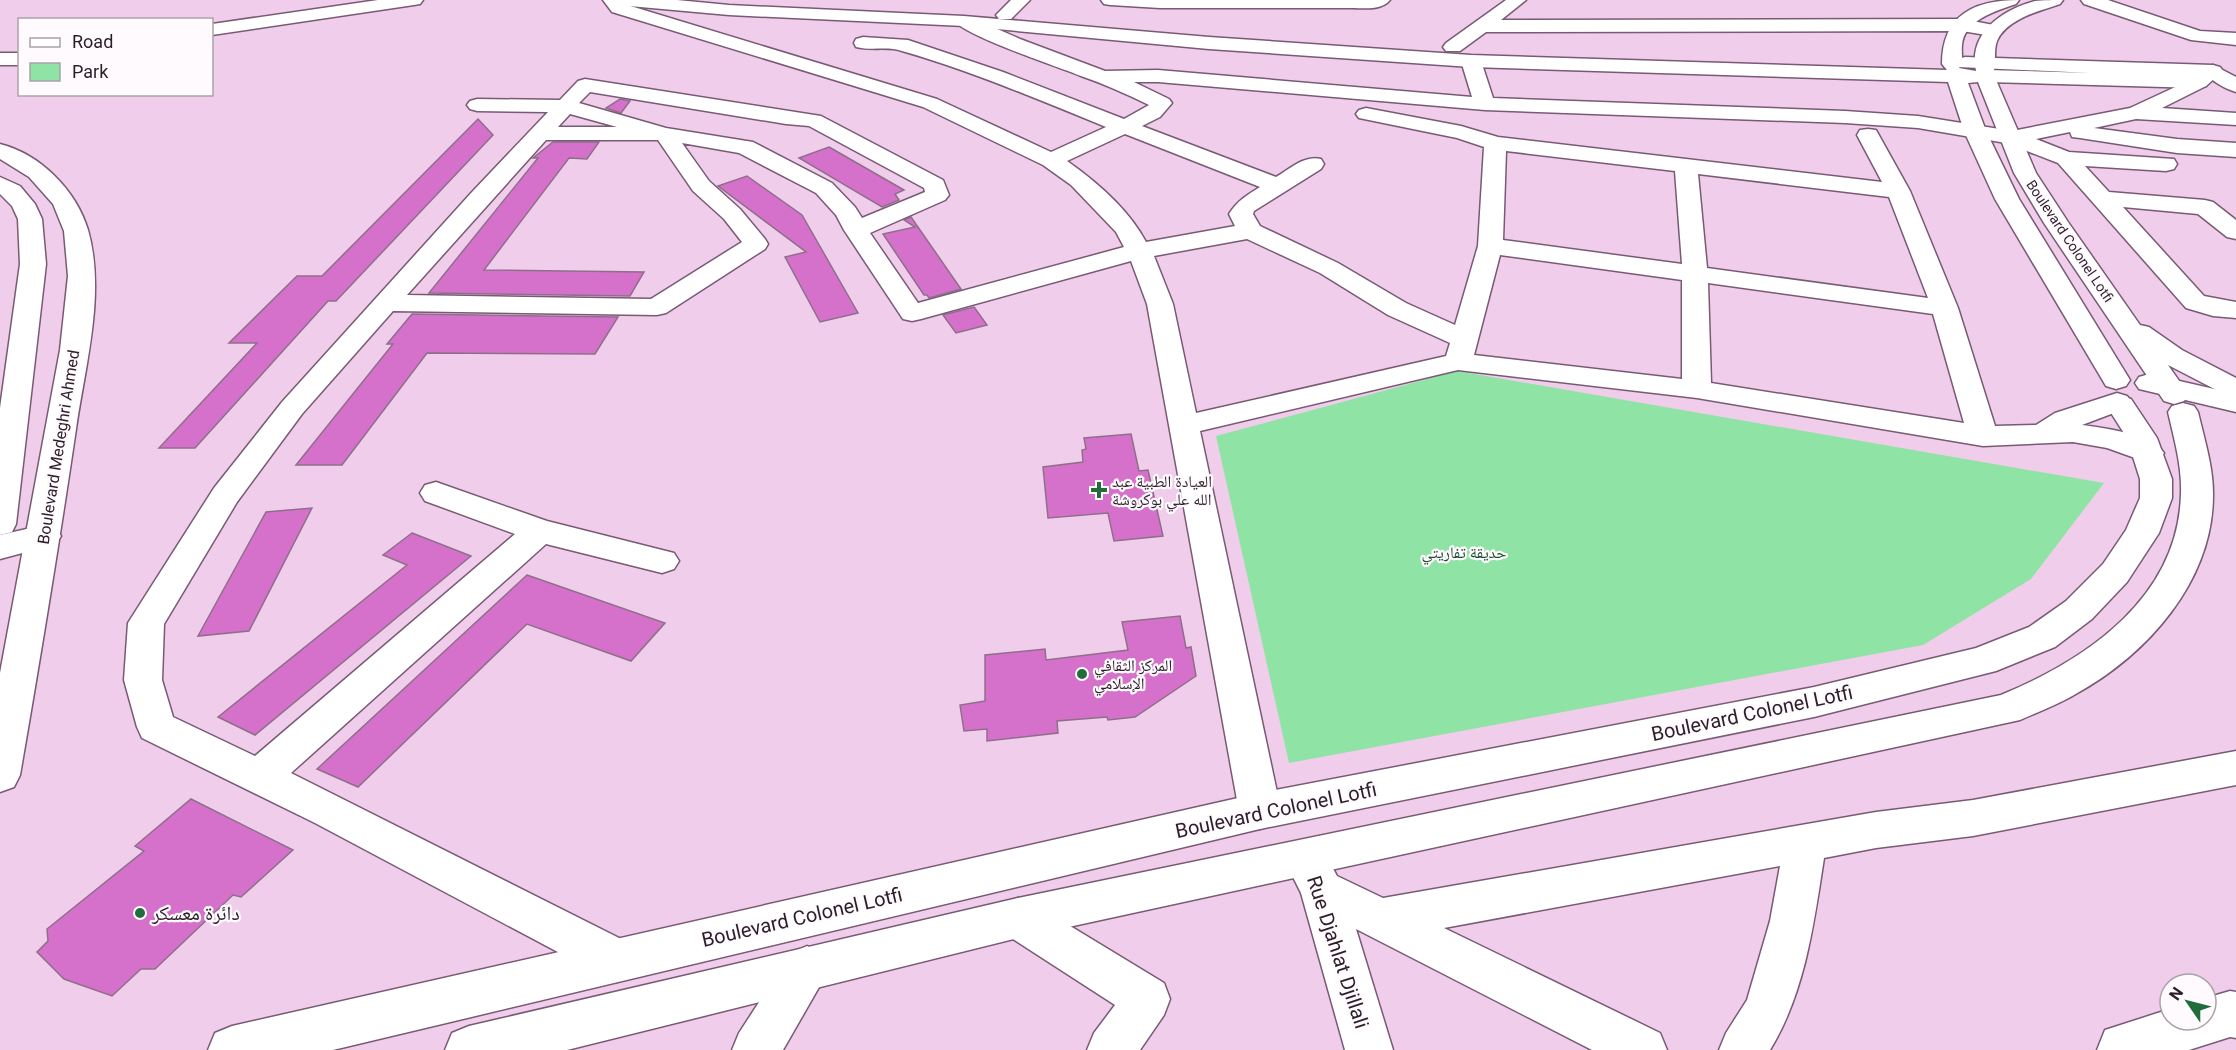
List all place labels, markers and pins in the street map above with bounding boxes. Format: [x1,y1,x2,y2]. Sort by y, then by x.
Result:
place label: العيادة الطبية عبد الله علي بوكروشة [1112,472,1212,512]
marker: العيادة الطبية عبد الله علي بوكروشة [1090,481,1108,499]
place label: المركز الثقافي الإسلامي [1094,656,1172,696]
marker: المركز الثقافي الإسلامي [1075,667,1089,681]
place label: دائرة معسكر [151,901,240,925]
marker: دائرة معسكر [133,906,147,920]

